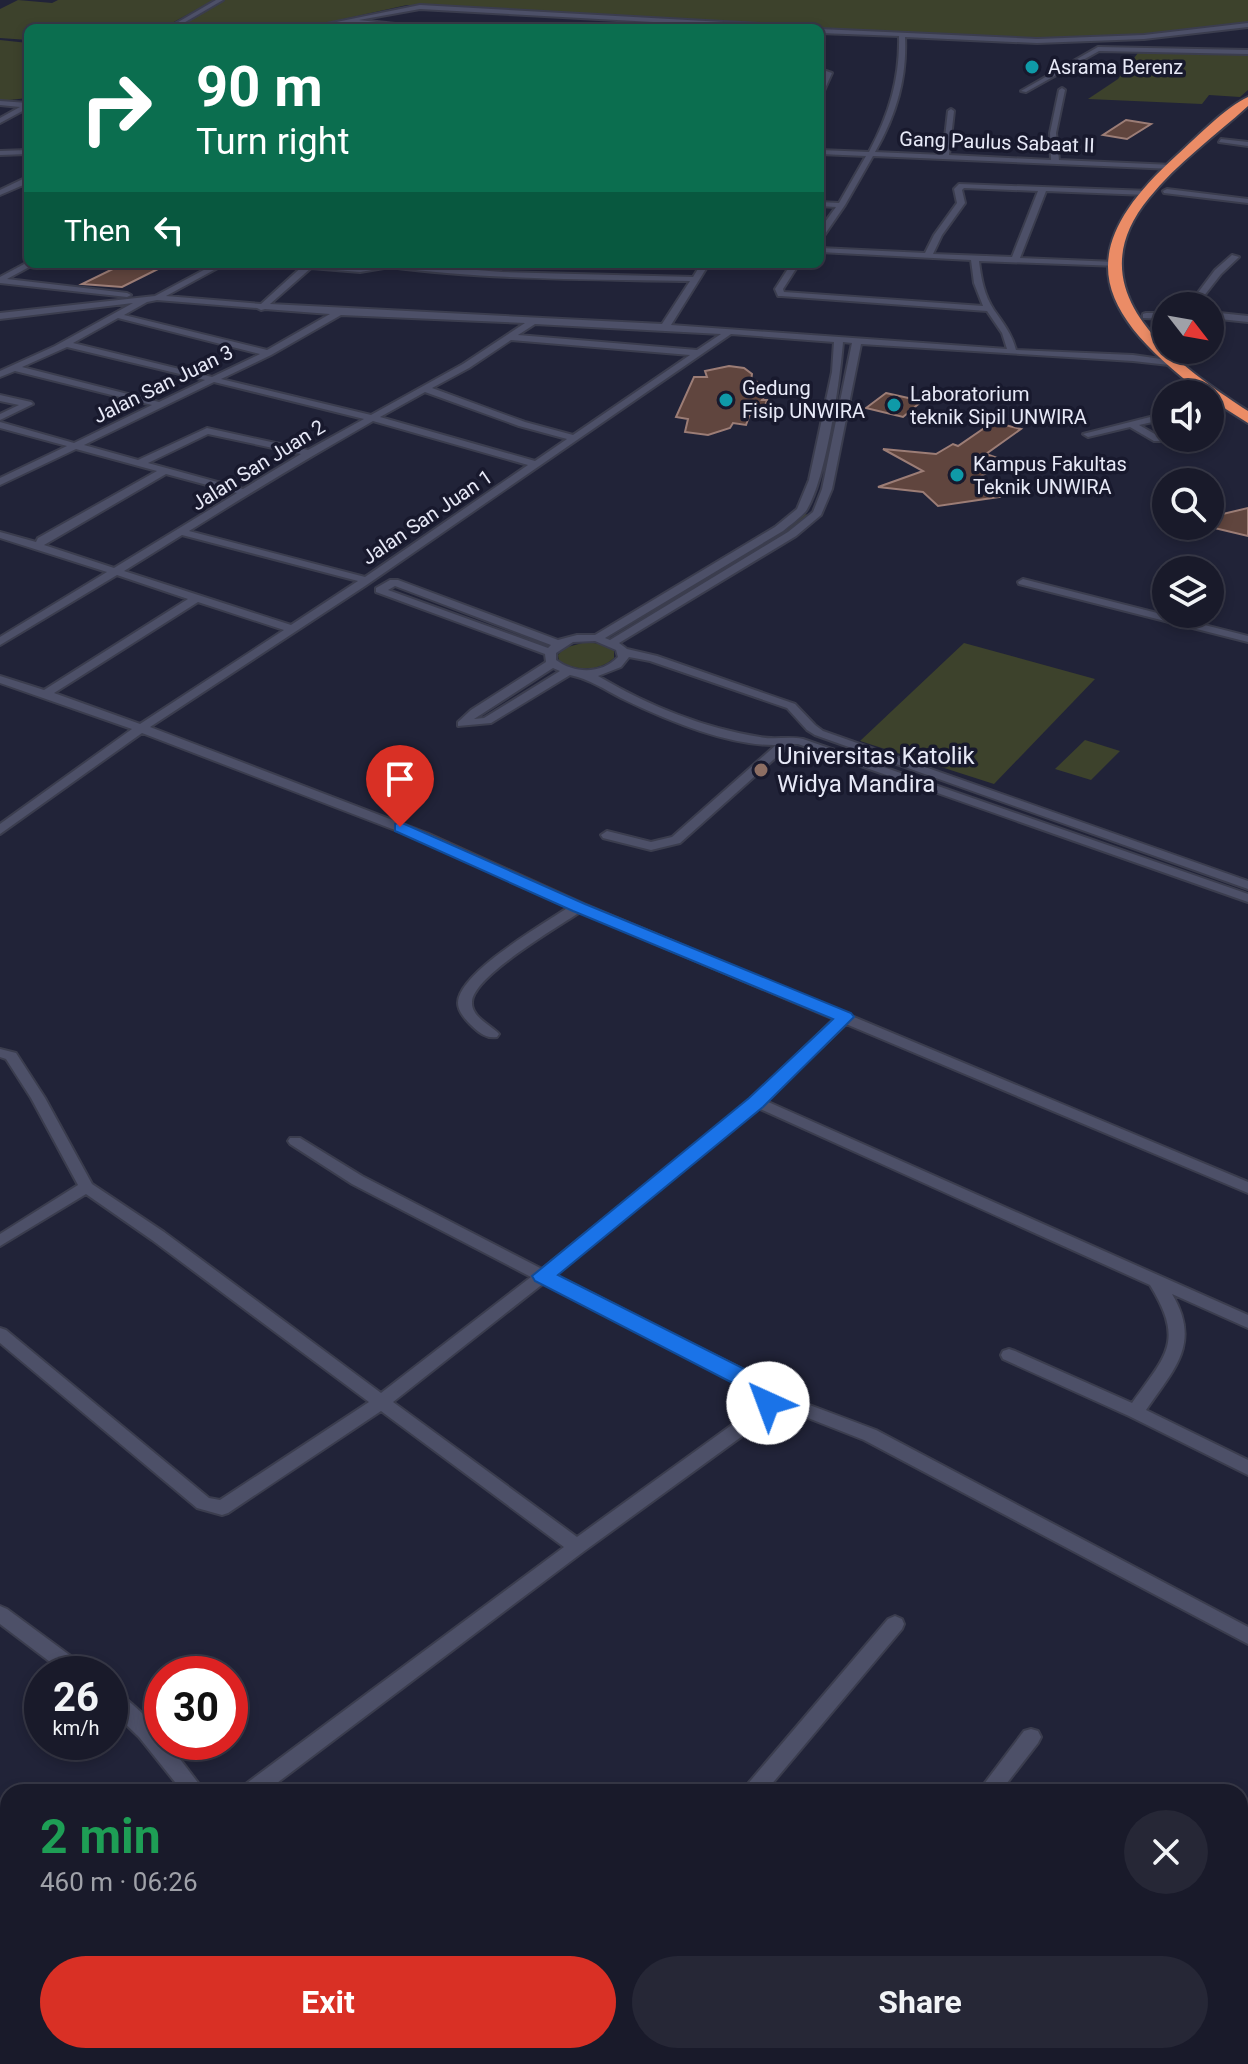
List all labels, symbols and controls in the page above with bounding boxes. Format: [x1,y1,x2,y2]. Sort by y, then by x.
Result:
text: 90 m [196,54,323,120]
place label: Asrama Berenz [1048,55,1183,79]
icon: right [64,56,168,160]
marker: Asrama Berenz [1023,58,1041,76]
text: Turn right [196,121,349,163]
street label: Gang Paulus Sabaat II [899,127,1095,157]
icon: left [147,208,191,252]
text: Then [64,213,131,248]
north arrow [1152,292,1224,364]
map controls [1152,292,1224,628]
street label: Jalan San Juan 3 [89,340,237,428]
place label: Gedung Fisip UNWIRA [742,376,865,423]
button: sound [1152,380,1224,452]
place label: Laboratorium teknik Sipil UNWIRA [910,382,1087,429]
marker: Gedung Fisip UNWIRA [717,391,735,409]
marker: Laboratorium teknik Sipil UNWIRA [885,396,903,414]
street label: Jalan San Juan 2 [187,414,329,516]
place label: Kampus Fakultas Teknik UNWIRA [973,452,1127,499]
street label: Jalan San Juan 1 [357,464,497,570]
marker: Kampus Fakultas Teknik UNWIRA [948,466,966,484]
button: search [1152,468,1224,540]
button: layers [1152,556,1224,628]
place label: Universitas Katolik Widya Mandira [777,742,976,798]
pin [366,745,434,827]
icon: arrive [378,757,422,801]
marker: Universitas Katolik Widya Mandira [752,761,770,779]
position arrow [726,1361,810,1445]
speed limit sign: 30 [144,1656,248,1760]
text: 26 [53,1674,99,1721]
text: km/h [53,1716,99,1740]
text: 2 min [40,1808,161,1865]
button: close [1124,1810,1208,1894]
text: 460 m · 06:26 [40,1867,198,1897]
button: Exit [40,1956,616,2048]
button: Share [632,1956,1208,2048]

